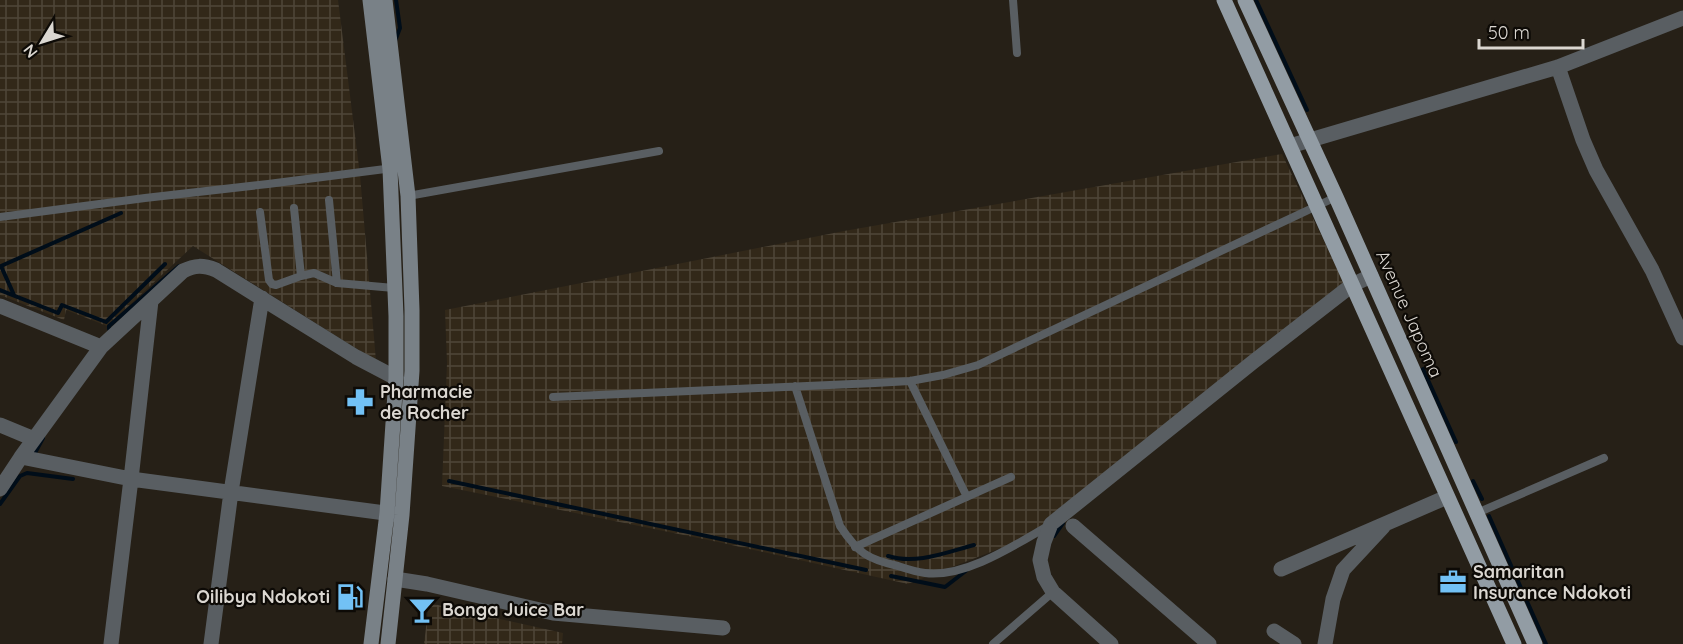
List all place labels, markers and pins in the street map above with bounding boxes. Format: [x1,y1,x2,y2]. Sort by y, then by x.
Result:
place label: Pharmacie de Rocher [380,380,473,424]
pharmacy icon: Pharmacie de Rocher [345,387,375,417]
place label: Samaritan Insurance Ndokoti [1473,560,1631,604]
office icon: Samaritan Insurance Ndokoti [1438,567,1468,597]
fuel station icon: Oilibya Ndokoti [335,582,365,612]
place label: Oilibya Ndokoti [196,585,330,608]
bar icon: Bonga Juice Bar [407,595,437,625]
place label: Bonga Juice Bar [442,598,584,621]

